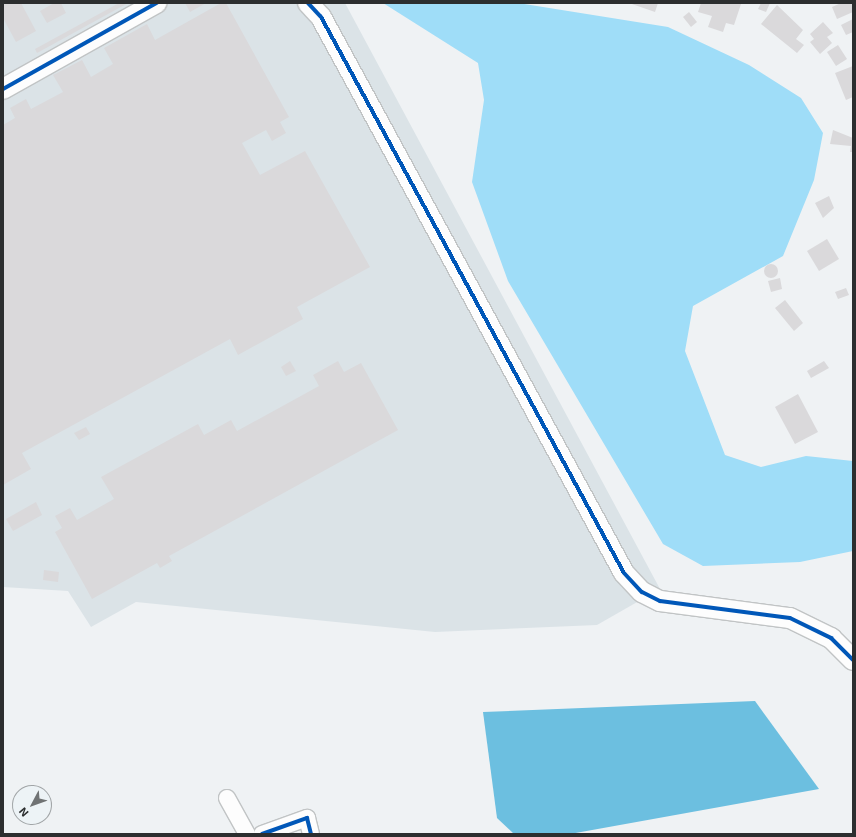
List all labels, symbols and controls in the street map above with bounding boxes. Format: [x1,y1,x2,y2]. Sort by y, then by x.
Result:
north arrow [12,785,52,825]
text: N [16,805,31,820]

